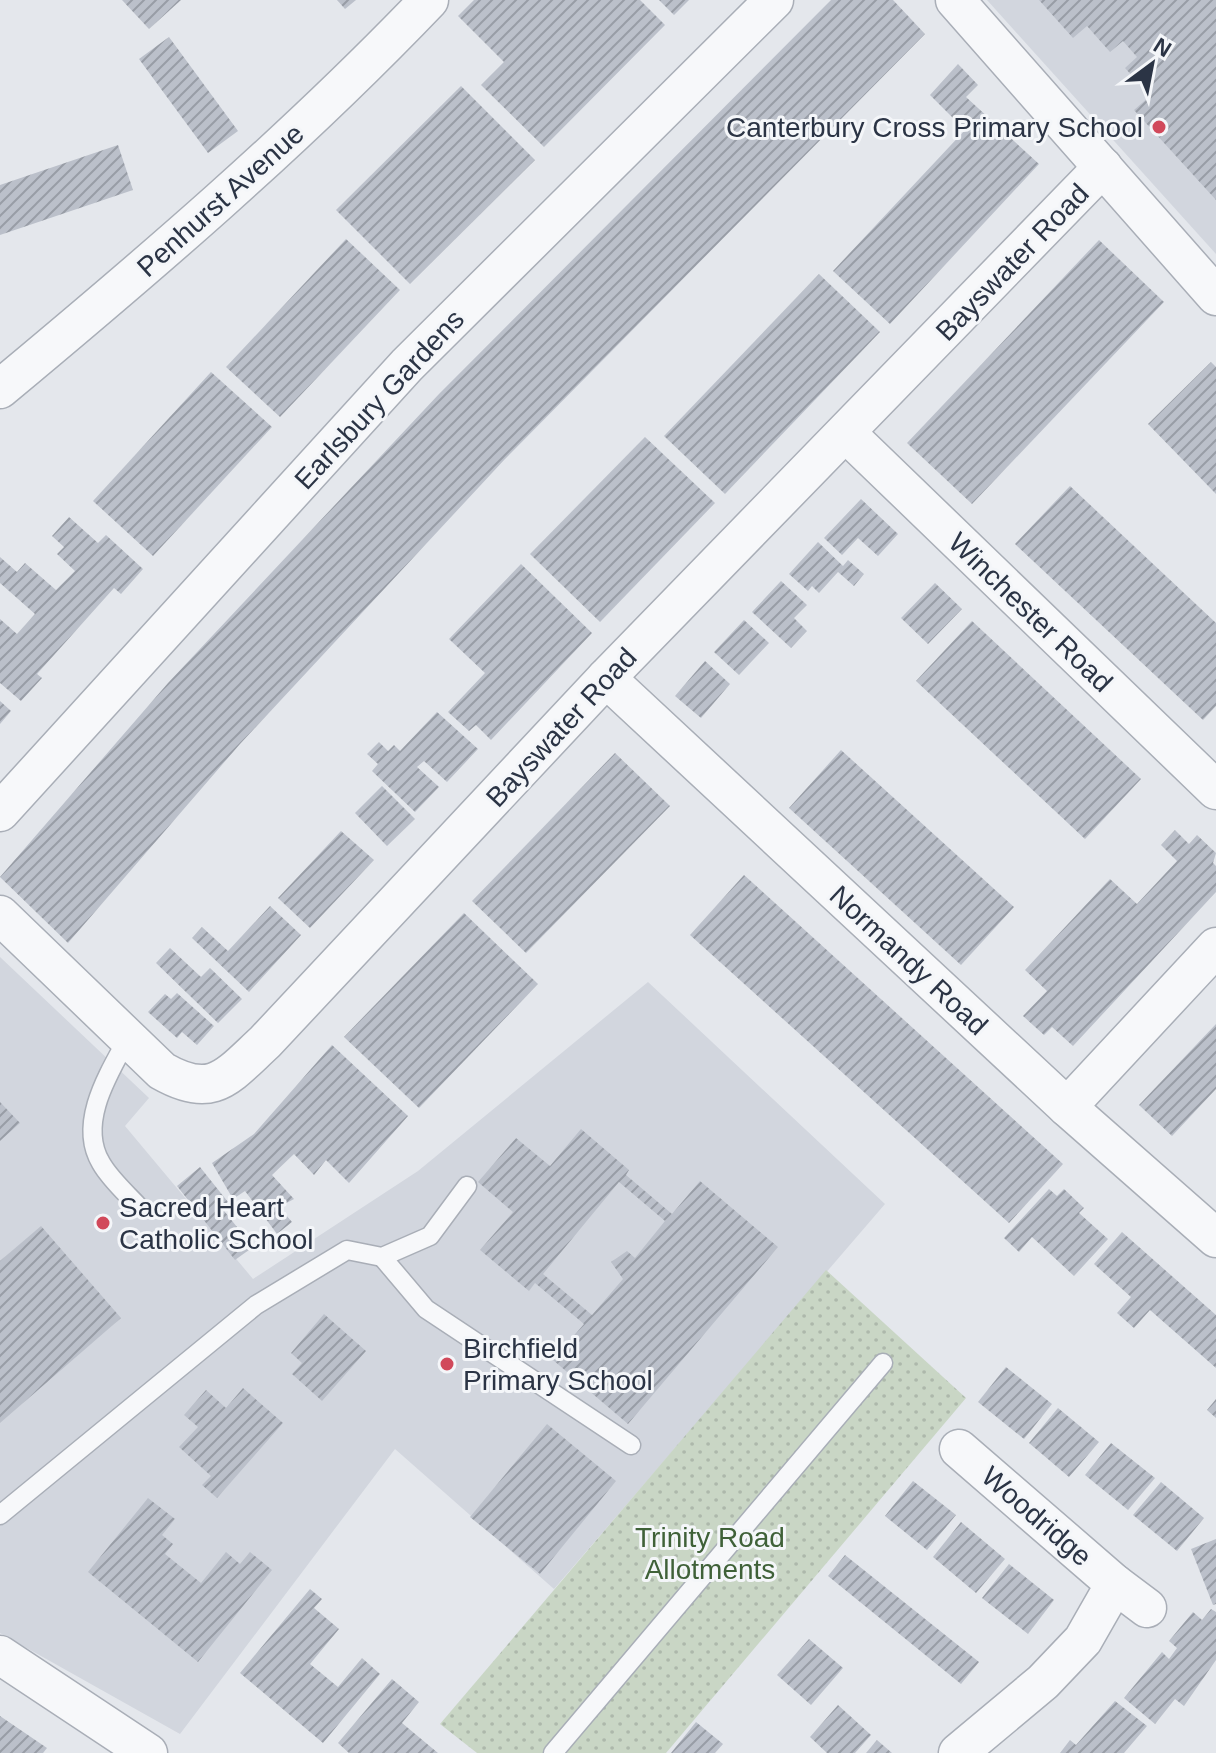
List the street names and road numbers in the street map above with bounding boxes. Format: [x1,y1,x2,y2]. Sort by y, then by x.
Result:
street label: Penhurst Avenue [131,118,310,283]
street label: Bayswater Road [930,178,1095,347]
street label: Earlsbury Gardens [288,303,470,495]
street label: Winchester Road [943,527,1119,698]
street label: Bayswater Road [480,642,643,813]
street label: Normandy Road [824,880,994,1041]
street label: Woodridge [976,1460,1098,1572]

